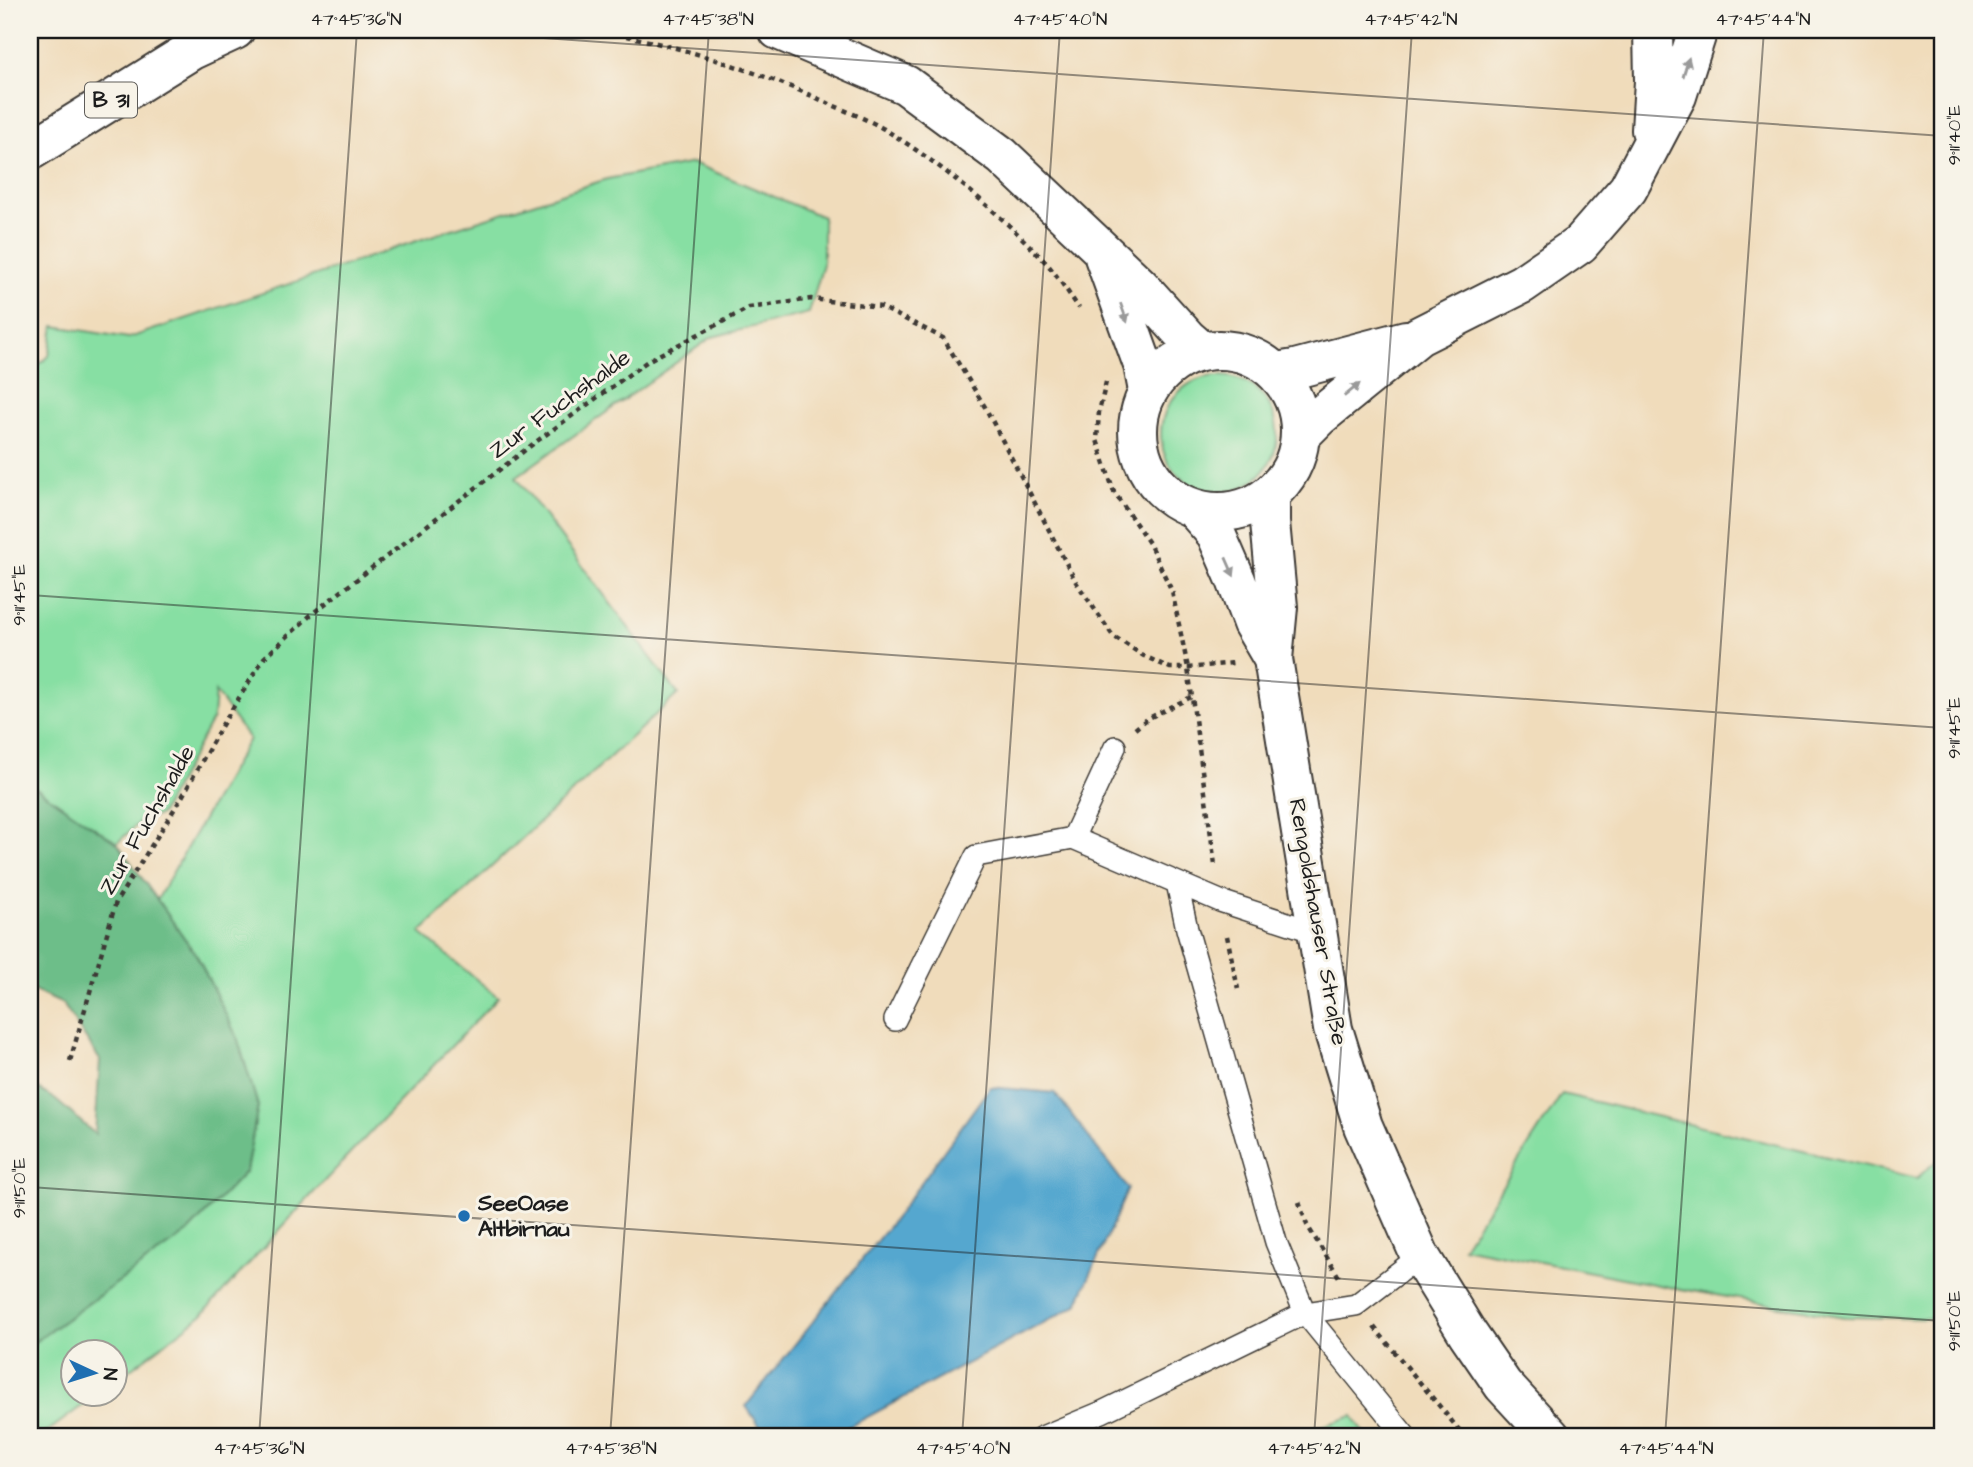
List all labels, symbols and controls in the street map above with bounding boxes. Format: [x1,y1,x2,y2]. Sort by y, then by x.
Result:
text: 47°45'36"N [310,7,402,32]
text: 47°45'38"N [662,7,754,32]
text: 47°45'40"N [1013,7,1107,32]
text: 47°45'42"N [1364,7,1458,32]
text: 47°45'44"N [1715,7,1811,32]
one-way arrow [1682,56,1692,77]
road number: B 31 [85,82,137,118]
text: 9°11'40"E [1942,105,1967,165]
one-way arrow [1119,302,1130,323]
street label: Zur Fuchshalde [483,342,637,466]
one-way arrow [1344,383,1361,398]
one-way arrow [1225,556,1236,577]
text: 9°11'45"E [7,564,32,626]
text: 9°11'45"E [1942,697,1967,759]
street label: Zur Fuchshalde [91,739,203,901]
street label: Rengoldshauser Straße [1280,796,1355,1048]
text: 9°11'50"E [7,1157,32,1218]
place label: SeeOase Altbirnau [477,1187,570,1245]
marker: SeeOase Altbirnau [456,1208,472,1224]
text: 9°11'50"E [1942,1290,1967,1351]
north arrow [60,1338,130,1408]
text: N [96,1367,123,1381]
text: 47°45'36"N [213,1436,305,1461]
text: 47°45'38"N [565,1436,657,1461]
text: 47°45'40"N [916,1436,1010,1461]
text: 47°45'42"N [1267,1436,1361,1461]
text: 47°45'44"N [1618,1436,1714,1461]

